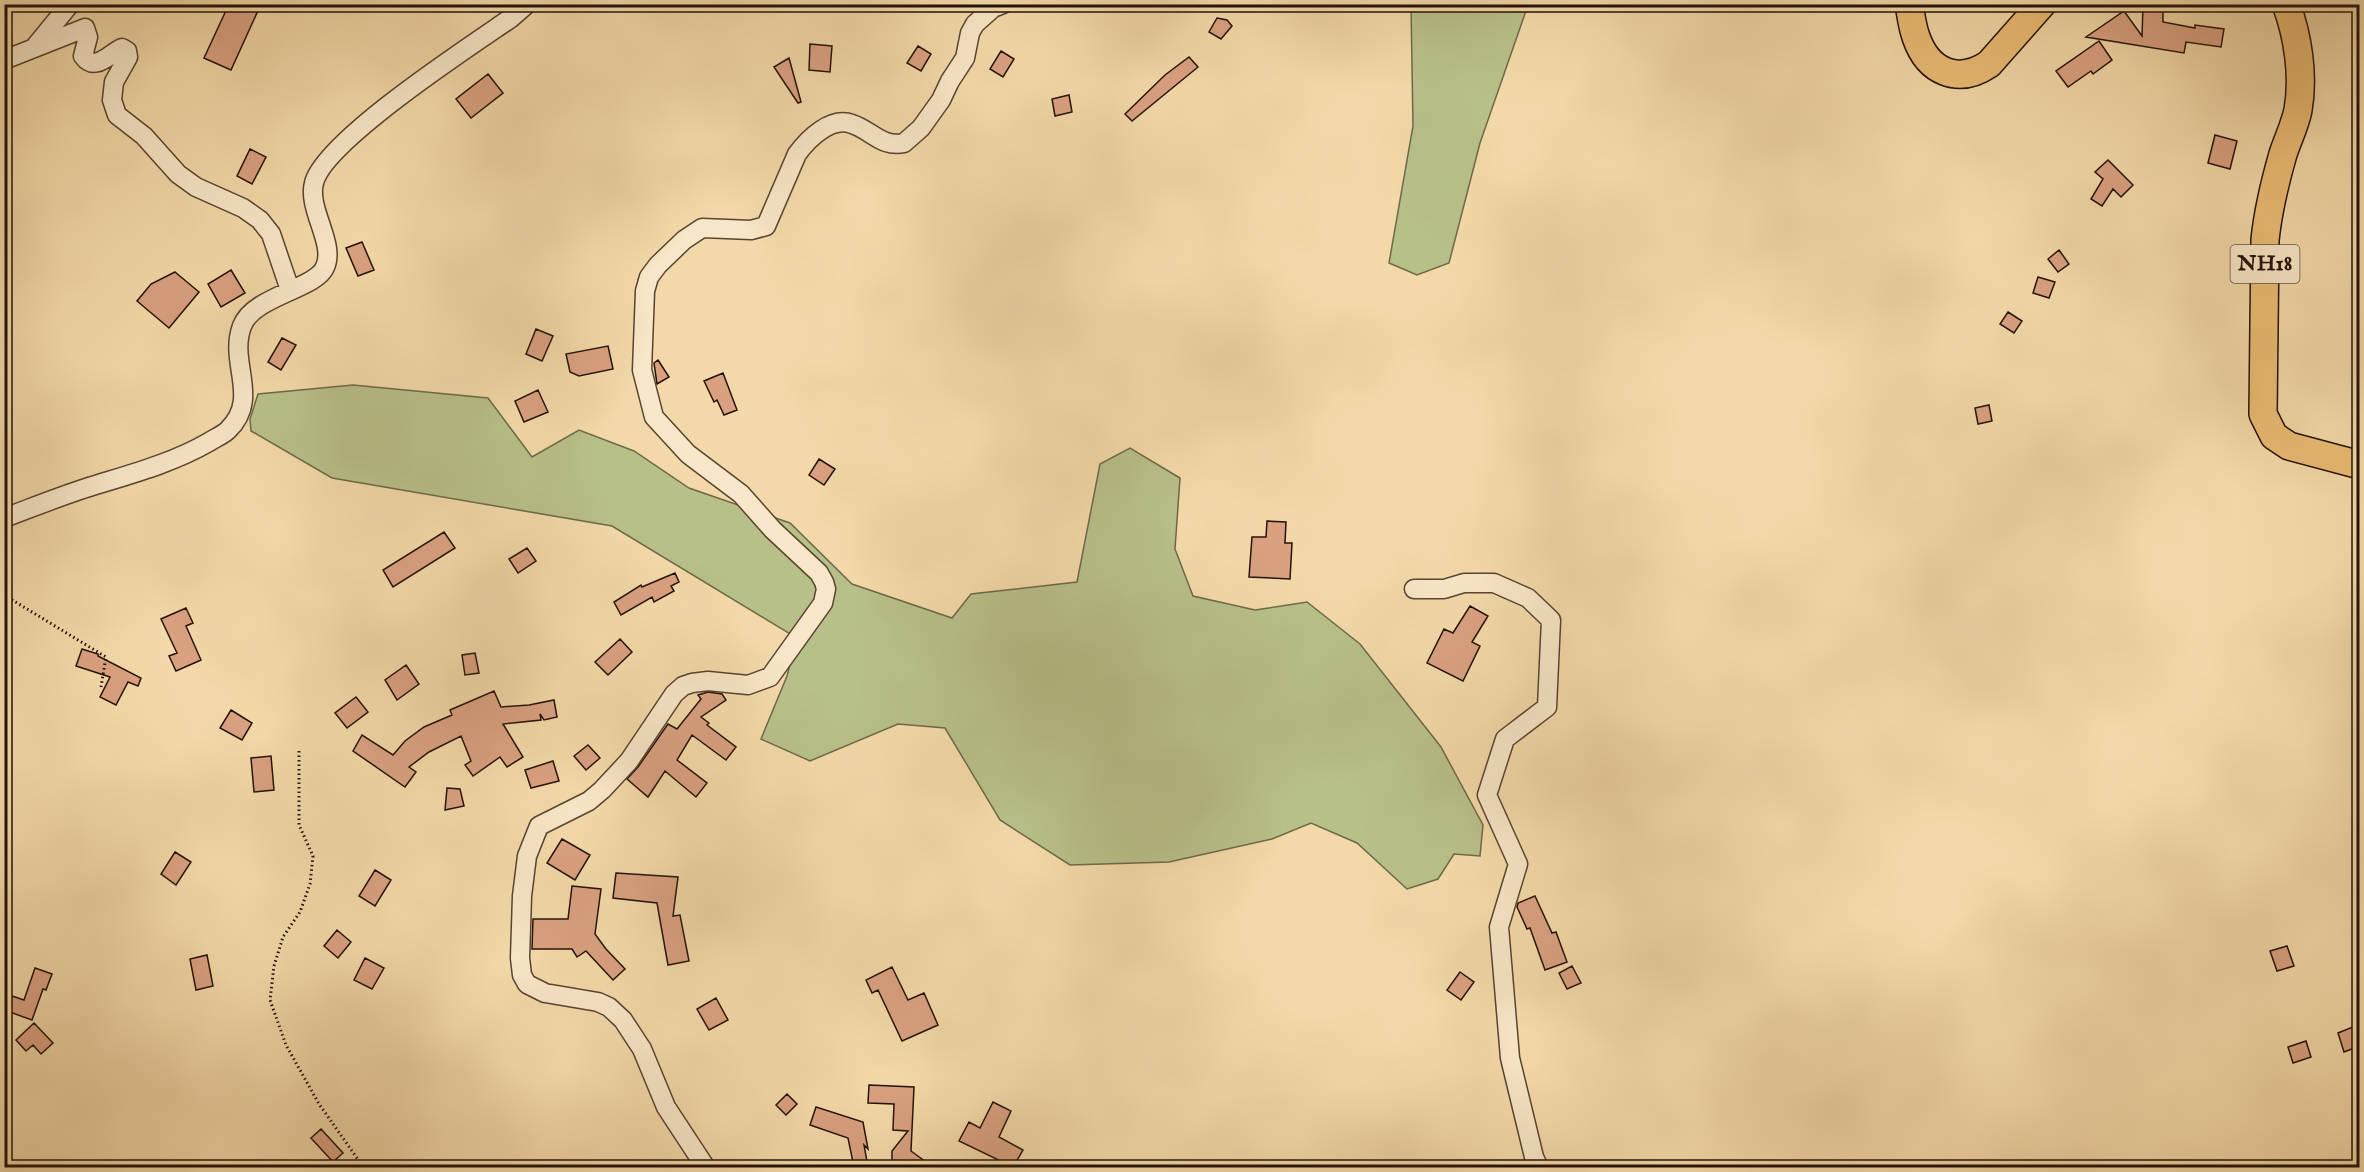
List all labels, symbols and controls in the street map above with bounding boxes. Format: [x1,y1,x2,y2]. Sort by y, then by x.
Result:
road number: NH18 [2230,245,2300,283]

